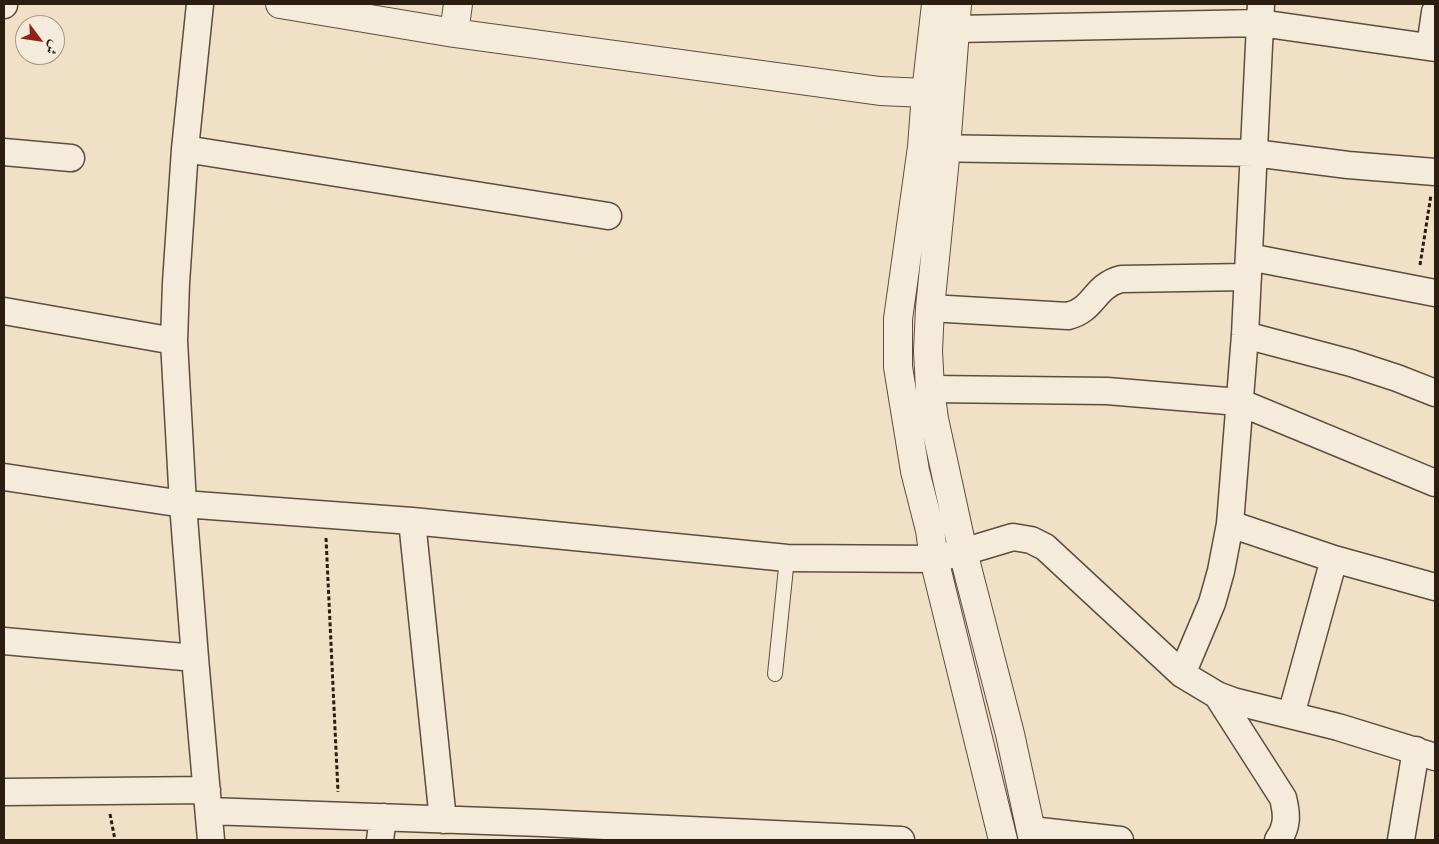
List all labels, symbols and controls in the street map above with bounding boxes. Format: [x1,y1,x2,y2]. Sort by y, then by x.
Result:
north arrow [15,15,65,65]
text: ش [42,38,62,57]

